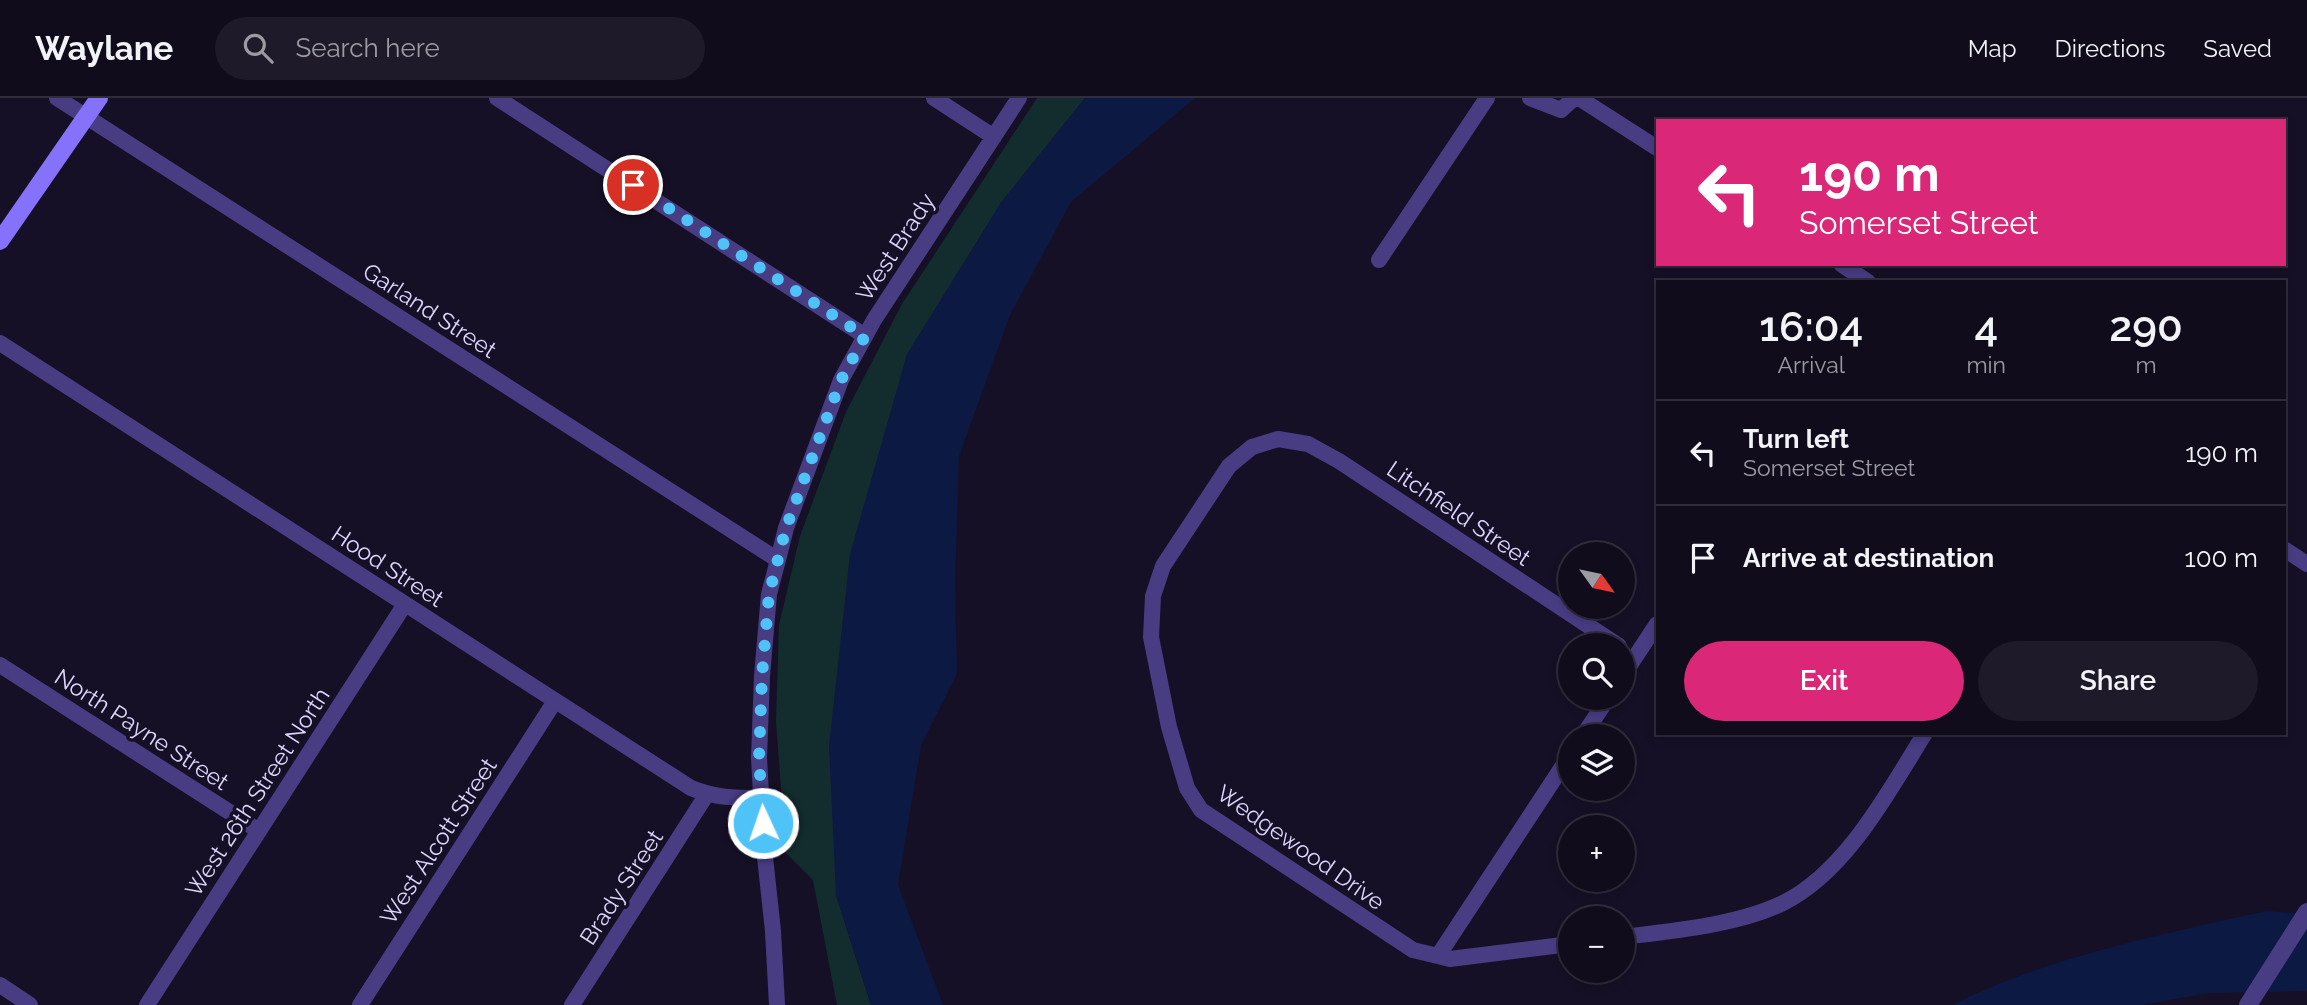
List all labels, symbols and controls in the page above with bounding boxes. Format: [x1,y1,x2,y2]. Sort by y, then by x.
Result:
search box [215,17,705,80]
text: Waylane [35,29,173,68]
icon: search [239,29,277,67]
text: Search here [295,33,440,63]
text: Map [1968,34,2017,63]
text: Directions [2055,34,2165,63]
text: Saved [2203,34,2272,63]
text: 190 m [1799,145,1940,202]
icon: left [1684,147,1775,238]
pin [603,155,663,215]
icon: arrive [614,166,652,204]
street label: West Brady [850,188,940,306]
text: Somerset Street [1799,204,2039,241]
street label: Garland Street [358,257,502,363]
text: 16:04 [1759,302,1863,351]
text: 4 [1974,302,1998,351]
text: 290 [2109,302,2183,351]
text: Arrival [1778,351,1845,378]
text: min [1966,351,2006,378]
text: m [2135,351,2157,378]
text: Turn left [1743,424,1849,454]
icon: left [1684,434,1722,472]
text: 190 m [2185,438,2258,468]
text: Somerset Street [1743,454,1915,481]
street label: Litchfield Street [1382,455,1536,571]
street label: Hood Street [327,520,449,612]
icon: arrive [1684,539,1722,577]
north arrow [1558,542,1634,620]
map controls [1558,542,1635,983]
text: Arrive at destination [1743,543,1994,573]
text: 100 m [2185,543,2258,573]
button: search [1558,633,1635,710]
button: Exit [1684,641,1964,721]
button: Share [1978,641,2258,721]
street label: North Payne Street [50,663,234,795]
street label: West 26th Street North [179,682,335,902]
button: layers [1558,724,1635,801]
street label: West Alcott Street [374,753,502,929]
street label: Wedgewood Drive [1212,779,1390,915]
position arrow [726,786,800,860]
button: + [1558,815,1635,892]
street label: Brady Street [574,824,668,950]
button: − [1558,906,1635,983]

